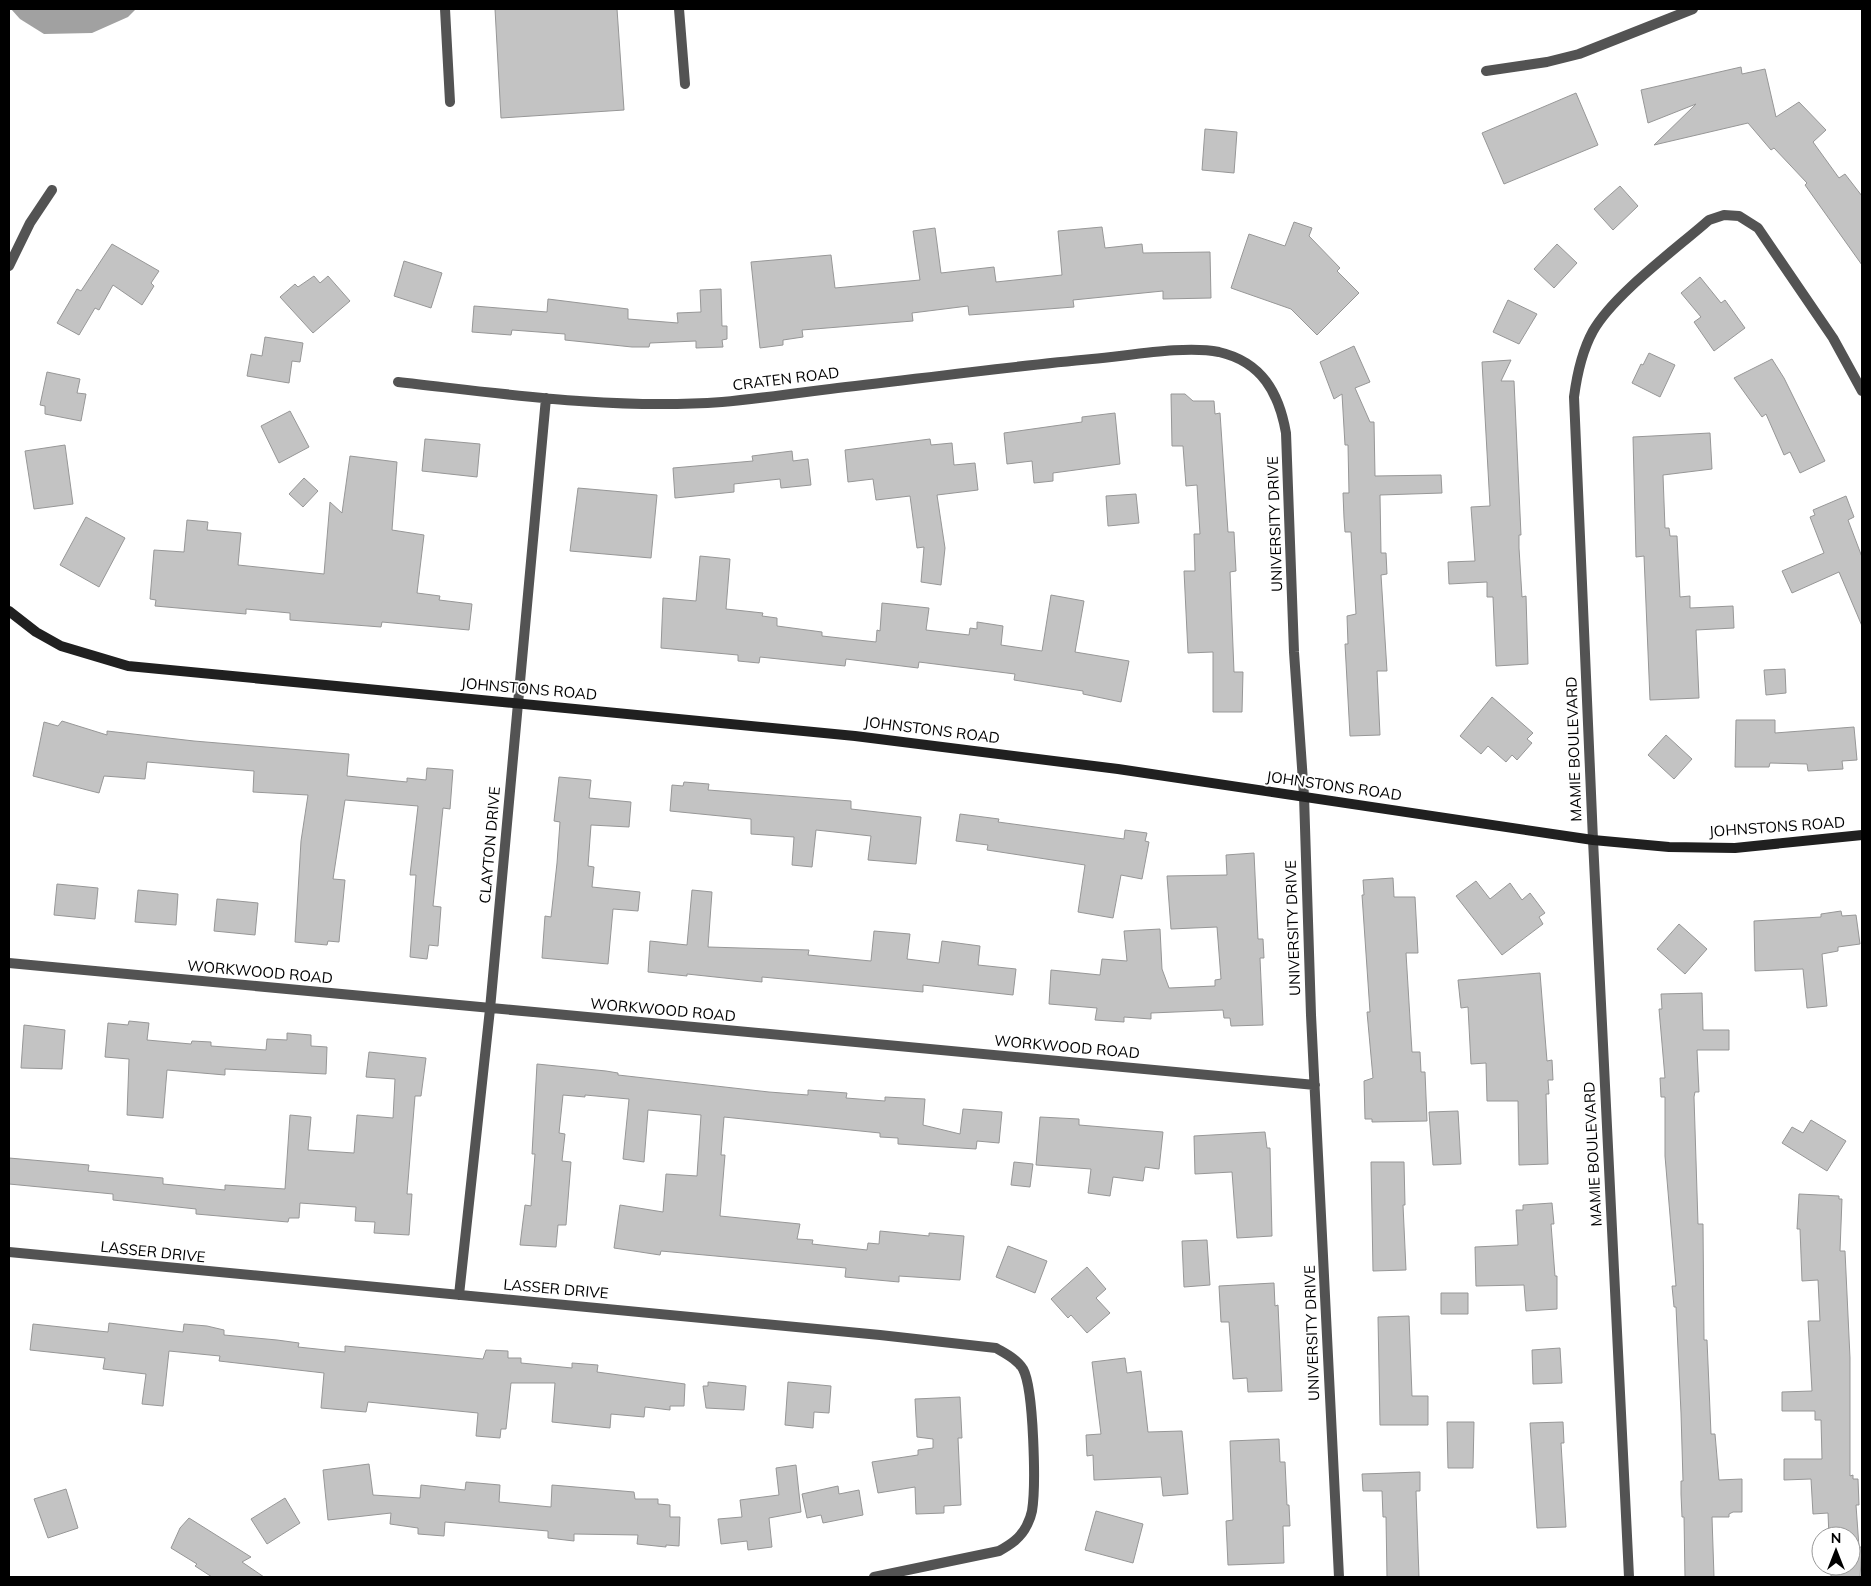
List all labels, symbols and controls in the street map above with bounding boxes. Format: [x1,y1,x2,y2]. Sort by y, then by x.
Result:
street label: CRATEN ROAD [732,363,840,394]
street label: UNIVERSITY DRIVE [1263,456,1286,592]
street label: JOHNSTONS ROAD [460,673,598,704]
street label: MAMIE BOULEVARD [1561,676,1586,822]
street label: JOHNSTONS ROAD [863,712,1001,747]
street label: JOHNSTONS ROAD [1265,767,1403,804]
street label: CLAYTON DRIVE [475,785,504,904]
street label: JOHNSTONS ROAD [1708,812,1846,841]
street label: UNIVERSITY DRIVE [1281,860,1304,996]
street label: WORKWOOD ROAD [186,956,334,987]
street label: WORKWOOD ROAD [589,994,737,1025]
street label: WORKWOOD ROAD [993,1031,1141,1062]
street label: MAMIE BOULEVARD [1579,1081,1606,1227]
street label: LASSER DRIVE [100,1237,207,1266]
street label: UNIVERSITY DRIVE [1300,1265,1323,1401]
street label: LASSER DRIVE [503,1274,610,1303]
north arrow [1811,1526,1861,1576]
text: N [1831,1529,1841,1547]

